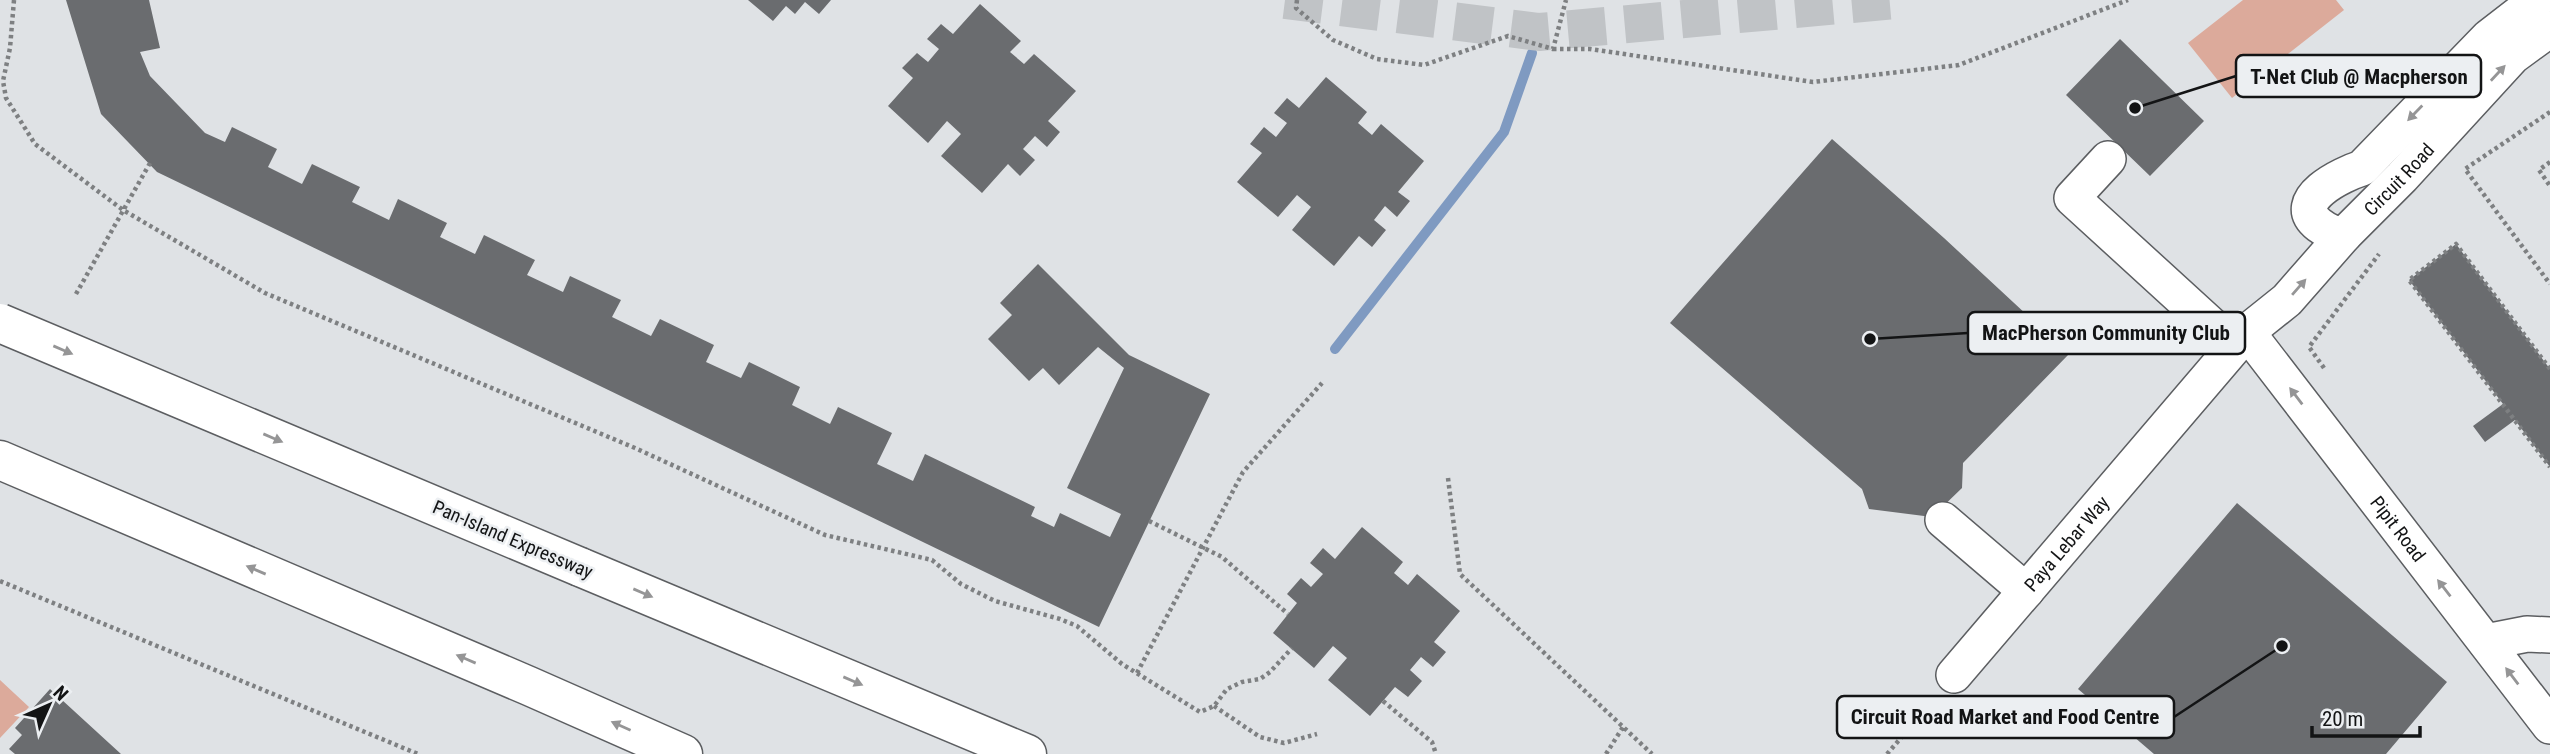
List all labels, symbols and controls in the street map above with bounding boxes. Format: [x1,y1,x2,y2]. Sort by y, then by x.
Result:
callout: T-Net Club @ Macpherson [2236,55,2481,97]
one-way arrow [2490,64,2506,82]
text: T-Net Club @ Macpherson [2250,65,2468,89]
one-way arrow [2408,104,2424,121]
street label: Circuit Road [2359,139,2439,220]
one-way arrow [2291,279,2306,296]
callout: MacPherson Community Club [1968,312,2245,354]
text: MacPherson Community Club [1982,321,2230,345]
one-way arrow [53,344,74,355]
one-way arrow [2289,388,2304,406]
one-way arrow [262,432,283,443]
street label: Paya Lebar Way [2020,491,2114,596]
street label: Pipit Road [2365,491,2430,566]
street label: Pan-Island Expressway [429,495,596,584]
one-way arrow [246,564,267,575]
one-way arrow [2437,580,2452,598]
one-way arrow [633,588,654,599]
one-way arrow [455,653,476,664]
one-way arrow [2505,668,2520,686]
north arrow [14,670,84,740]
one-way arrow [843,676,864,687]
text: N [48,681,73,706]
scale bar [2312,694,2420,738]
callout: Circuit Road Market and Food Centre [1837,696,2174,738]
text: Circuit Road Market and Food Centre [1851,705,2159,729]
text: 20 m [2322,707,2363,731]
one-way arrow [610,720,631,731]

